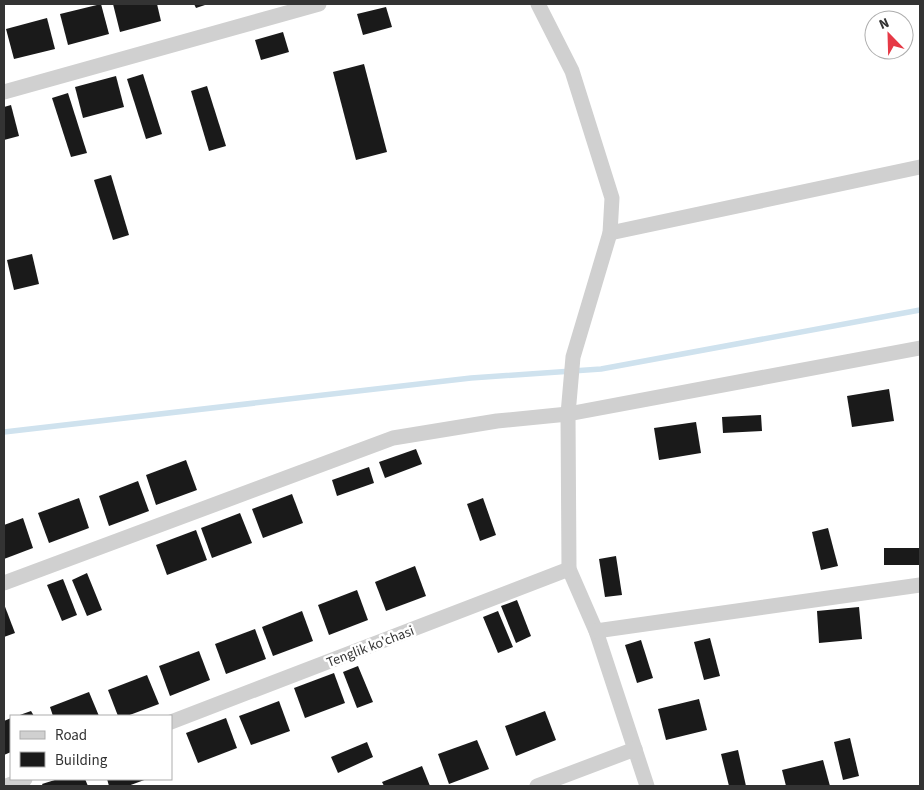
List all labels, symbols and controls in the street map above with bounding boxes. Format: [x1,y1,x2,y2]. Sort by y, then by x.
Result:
north arrow [864,10,914,60]
text: N [876,13,893,35]
street label: Tenglik ko'chasi [324,621,417,673]
legend [10,715,172,780]
text: Road [55,725,87,746]
text: Building [55,750,108,771]

